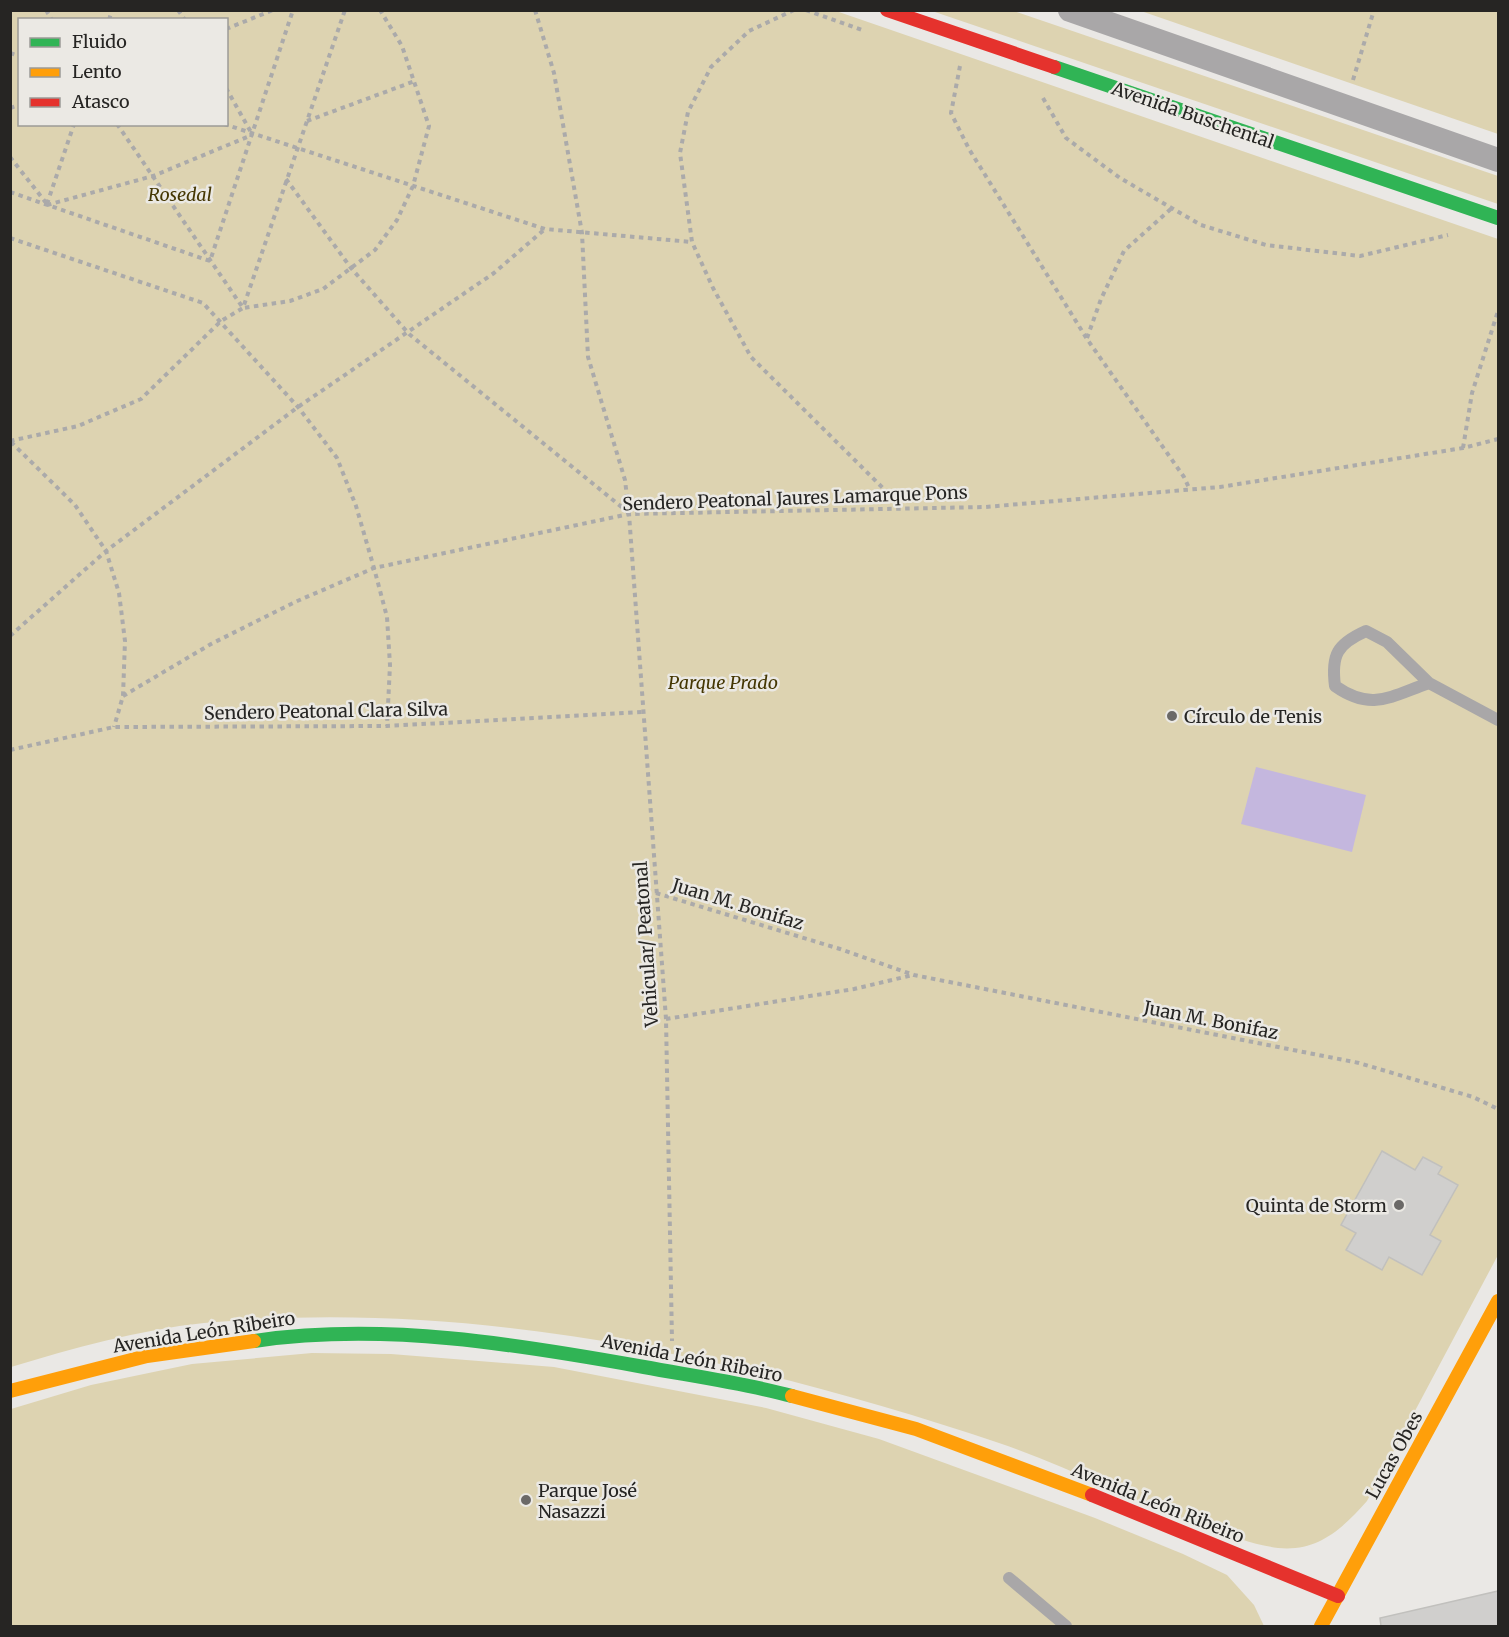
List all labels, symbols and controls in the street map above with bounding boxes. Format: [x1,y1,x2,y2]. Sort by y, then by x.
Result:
legend [18,18,228,126]
text: Fluido [72,30,127,53]
text: Lento [72,60,122,83]
street label: Avenida Buschental [1108,76,1278,154]
text: Atasco [71,90,130,113]
park label: Rosedal [148,183,212,206]
street label: Sendero Peatonal Jaures Lamarque Pons [622,480,968,516]
park label: Parque Prado [668,671,778,694]
street label: Sendero Peatonal Clara Silva [204,697,449,725]
place label: Círculo de Tenis [1184,705,1322,728]
marker: Círculo de Tenis [1165,709,1179,723]
street label: Vehicular/ Peatonal [629,860,663,1029]
street label: Juan M. Bonifaz [668,873,807,935]
street label: Juan M. Bonifaz [1141,995,1280,1044]
place label: Quinta de Storm [1246,1194,1387,1217]
marker: Quinta de Storm [1392,1198,1406,1212]
street label: Avenida León Ribeiro [110,1306,297,1358]
street label: Avenida León Ribeiro [598,1329,785,1387]
street label: Lucas Obes [1361,1407,1428,1503]
street label: Avenida León Ribeiro [1067,1457,1248,1548]
place label: Parque José Nasazzi [538,1479,637,1523]
marker: Parque José Nasazzi [519,1493,533,1507]

